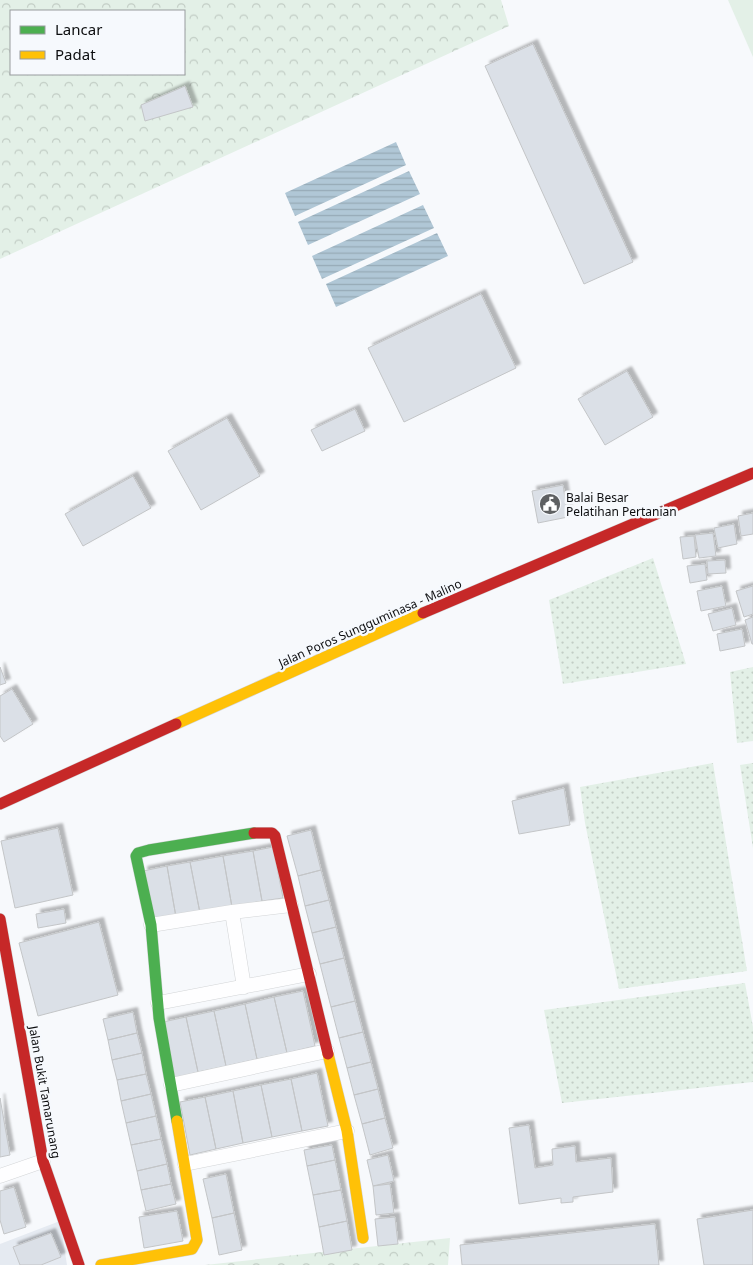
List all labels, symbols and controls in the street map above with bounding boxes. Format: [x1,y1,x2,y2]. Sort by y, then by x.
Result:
legend [10,10,185,75]
text: Lancar [55,19,102,39]
text: Padat [55,44,96,64]
place label: Balai Besar Pelatihan Pertanian [566,489,677,520]
public building icon: Balai Besar Pelatihan Pertanian [538,492,562,516]
street label: Jalan Poros Sungguminasa - Malino [275,575,464,672]
street label: Jalan Bukit Tamarunang [25,1023,65,1160]

